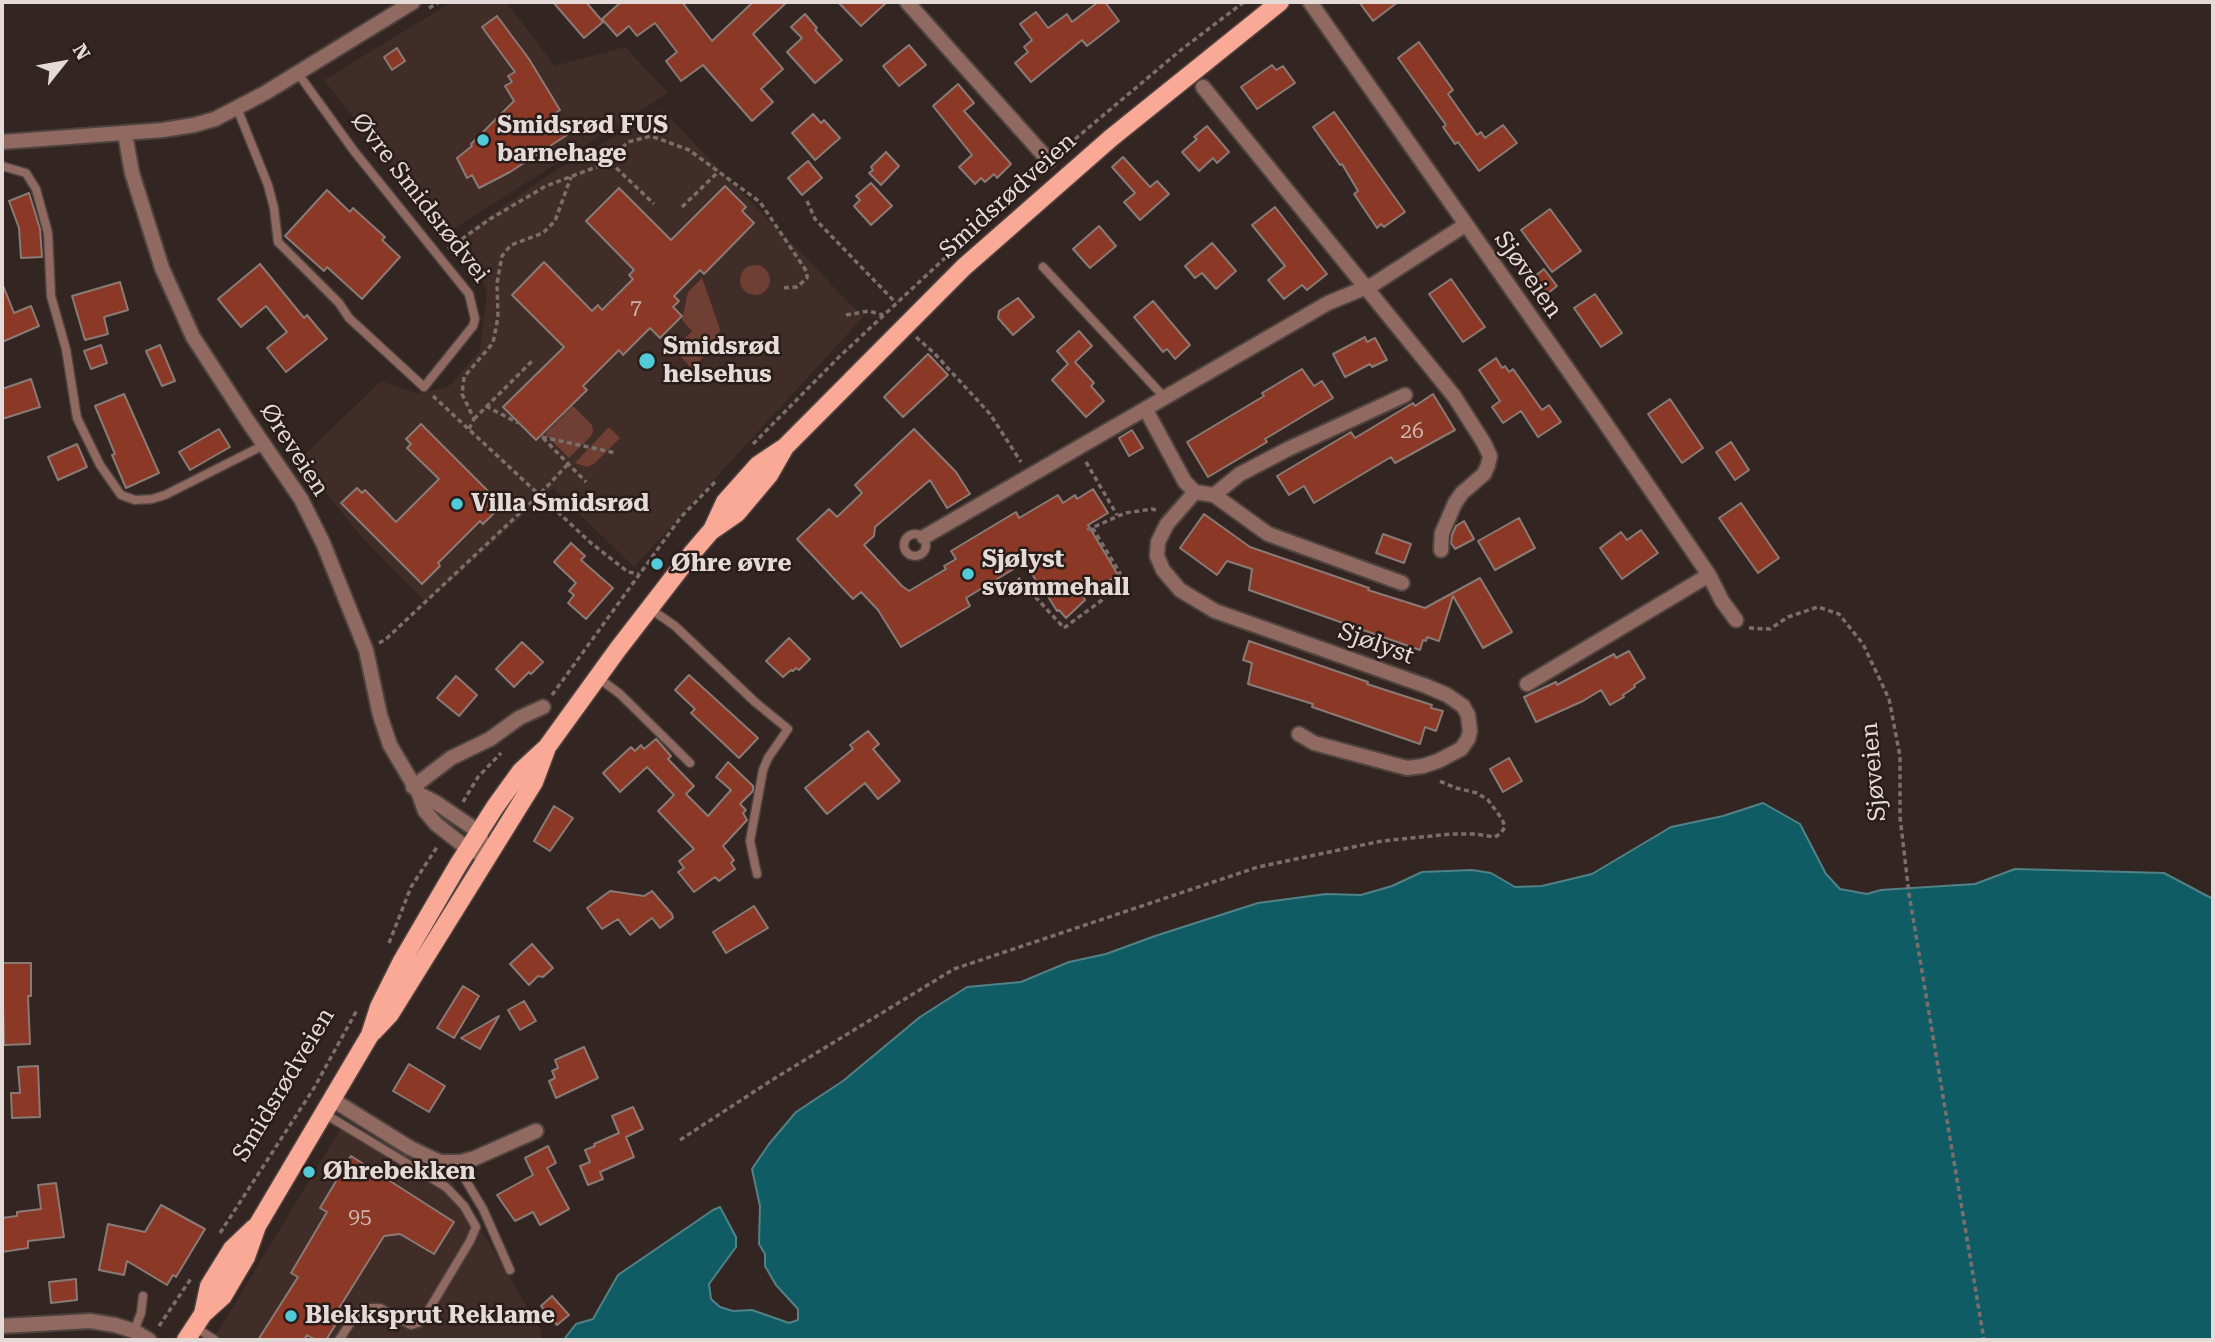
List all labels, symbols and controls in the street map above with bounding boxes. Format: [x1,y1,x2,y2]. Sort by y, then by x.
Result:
north arrow [28,28,98,98]
text: N [68,40,95,64]
street label: Øvre Smidsrødvei [345,107,495,289]
place label: Smidsrød FUS barnehage [497,112,668,168]
street label: Smidsrødveien [934,127,1082,265]
marker: Smidsrød FUS barnehage [475,132,491,148]
street label: Sjøveien [1488,226,1568,324]
house number: 7 [630,295,642,321]
place label: Smidsrød helsehus [663,333,780,389]
marker: Smidsrød helsehus [637,351,657,371]
street label: Øreveien [253,398,335,502]
house number: 26 [1400,419,1424,445]
place label: Villa Smidsrød [471,490,649,518]
marker: Villa Smidsrød [449,496,465,512]
place label: Sjølyst svømmehall [982,546,1130,602]
place label: Øhre øvre [671,550,792,578]
marker: Øhre øvre [649,556,665,572]
marker: Sjølyst svømmehall [960,566,976,582]
street label: Sjølyst [1334,617,1418,671]
street label: Sjøveien [1855,721,1893,823]
street label: Smidsrødveien [227,1003,341,1167]
place label: Øhrebekken [323,1158,476,1186]
marker: Øhrebekken [301,1164,317,1180]
house number: 95 [348,1204,372,1230]
place label: Blekksprut Reklame [305,1302,555,1330]
marker: Blekksprut Reklame [283,1308,299,1324]

